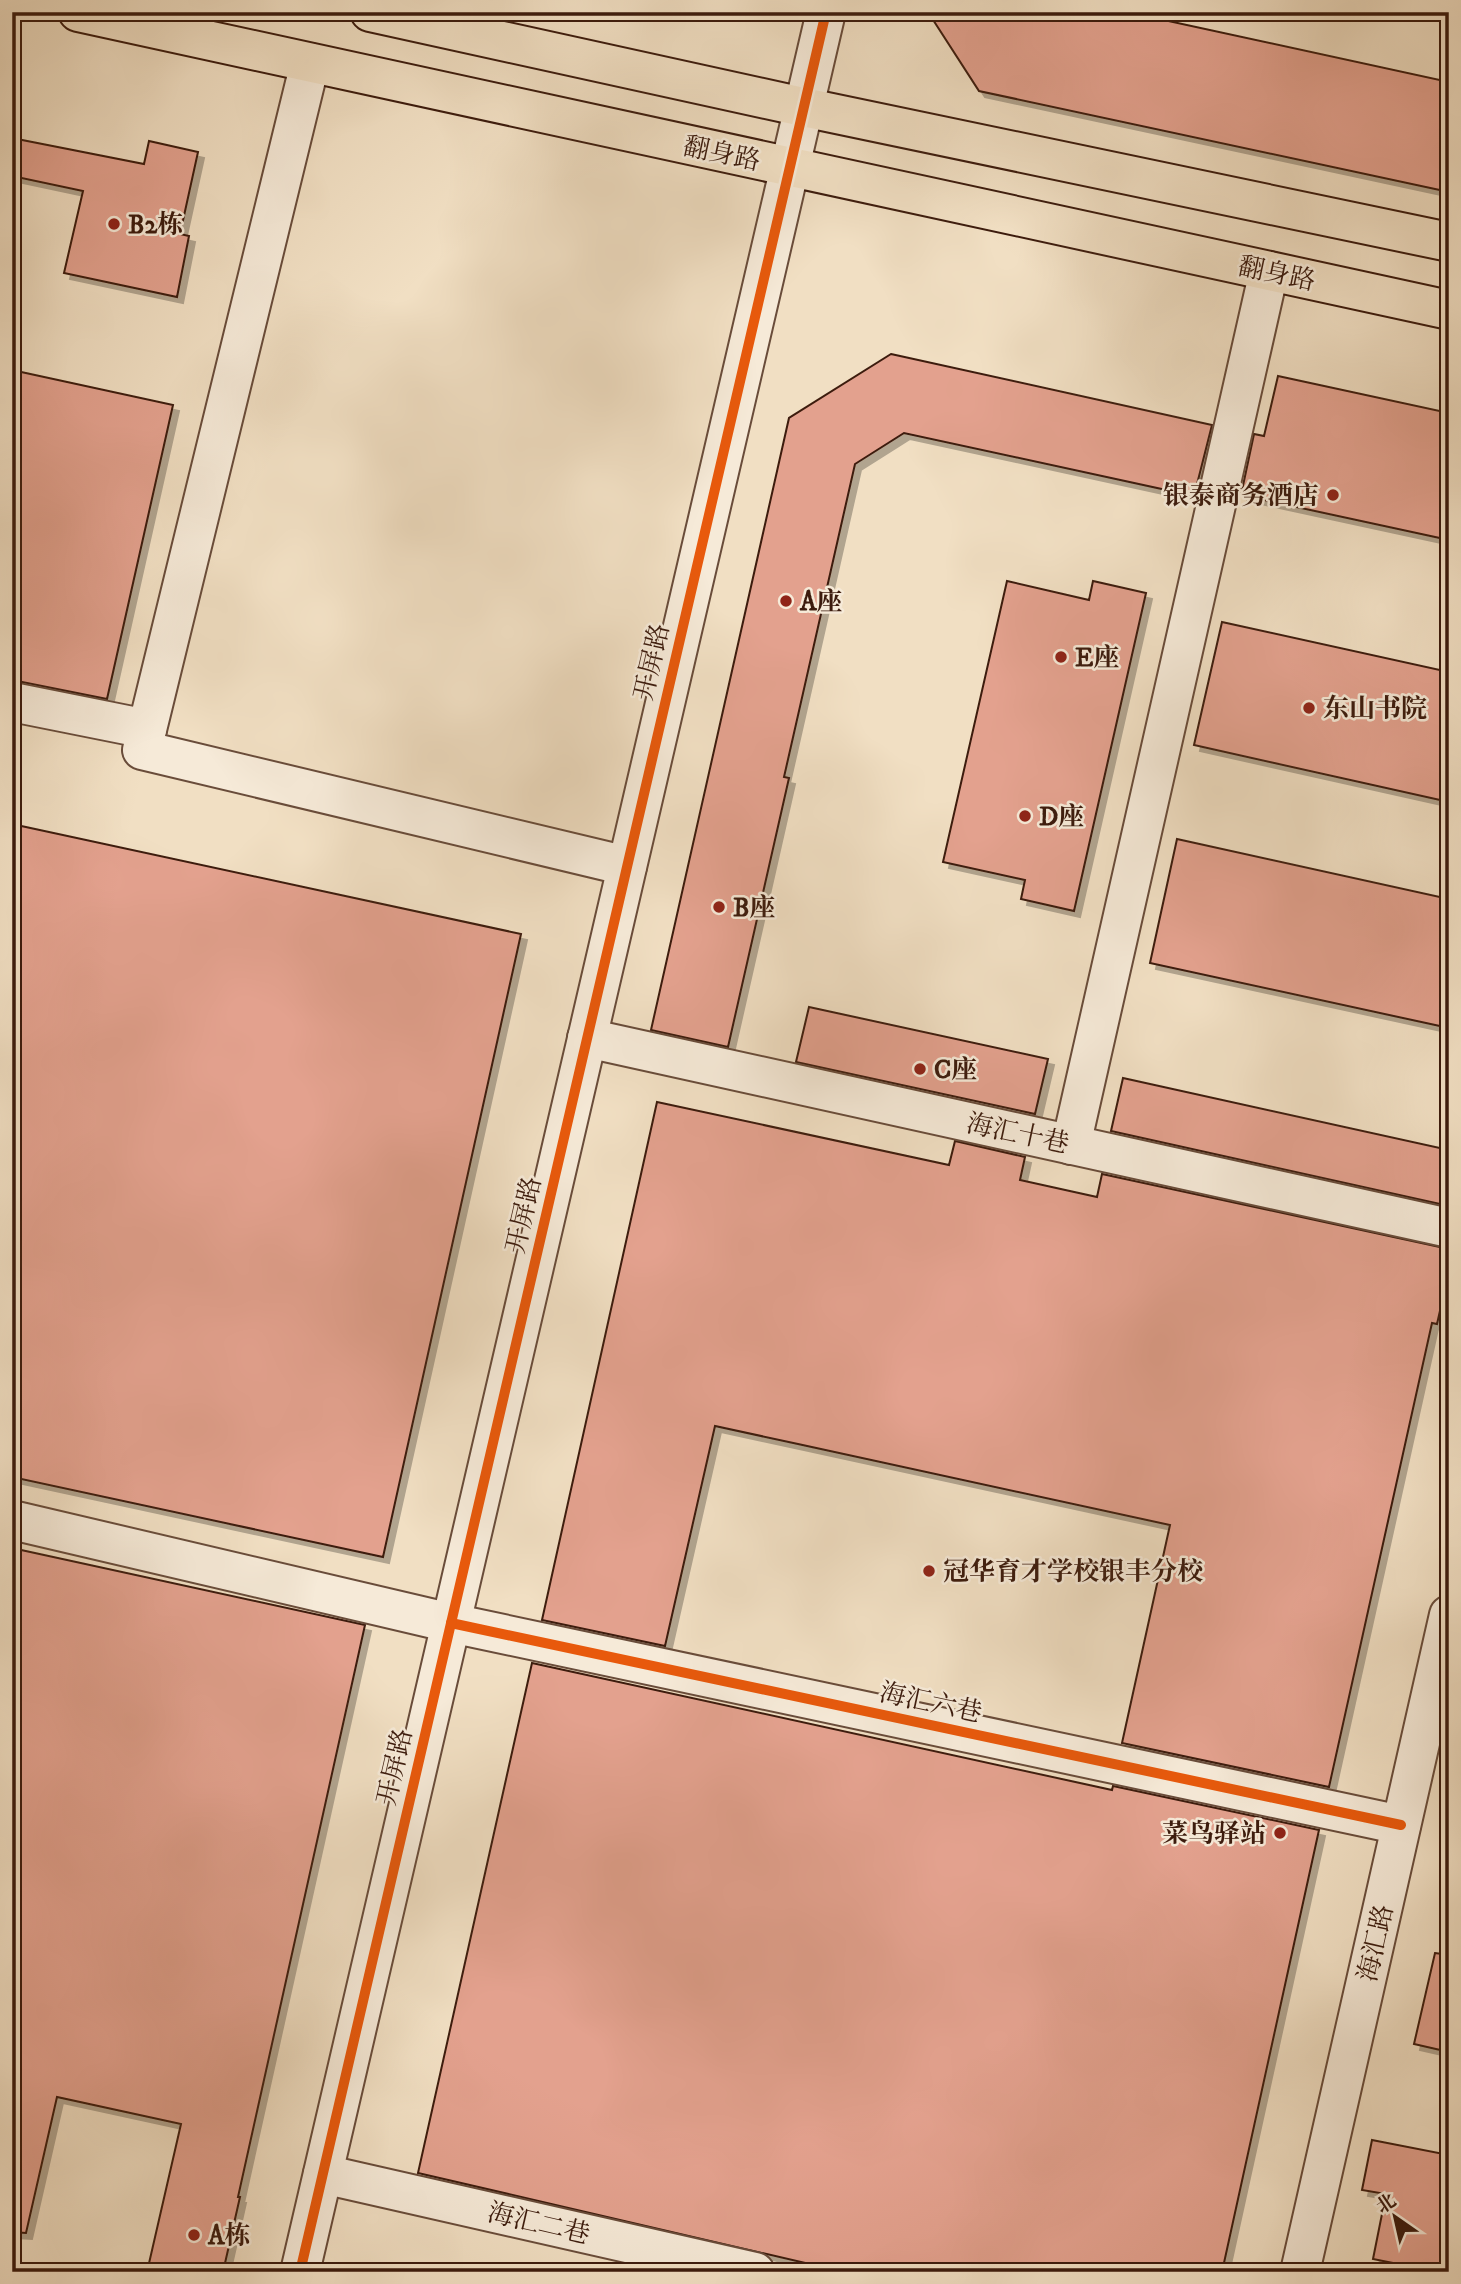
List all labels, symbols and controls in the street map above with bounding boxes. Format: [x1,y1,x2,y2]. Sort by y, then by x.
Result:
street label: 翻身路 [680,130,763,179]
place label: B2栋 [128,209,183,242]
marker: B2栋 [106,216,122,232]
street label: 翻身路 [1235,250,1318,299]
place label: 银泰商务酒店 [1163,480,1319,513]
marker: 银泰商务酒店 [1325,487,1341,503]
place label: A座 [799,586,843,619]
marker: A座 [778,593,794,609]
street label: 开屏路 [628,621,677,704]
place label: E座 [1075,642,1119,675]
marker: E座 [1053,649,1069,665]
place label: 东山书院 [1323,693,1427,726]
marker: 东山书院 [1301,700,1317,716]
place label: D座 [1039,801,1084,834]
marker: D座 [1017,808,1033,824]
place label: B座 [733,892,775,925]
marker: B座 [711,899,727,915]
place label: C座 [934,1054,977,1087]
marker: C座 [912,1061,928,1077]
street label: 海汇十巷 [963,1108,1072,1161]
street label: 开屏路 [500,1174,549,1257]
place label: 冠华育才学校银丰分校 [943,1556,1203,1589]
marker: 冠华育才学校银丰分校 [921,1563,937,1579]
street label: 海汇六巷 [876,1677,985,1730]
street label: 开屏路 [371,1726,420,1809]
place label: 菜鸟驿站 [1162,1818,1266,1851]
marker: 菜鸟驿站 [1272,1825,1288,1841]
street label: 海汇路 [1352,1902,1401,1985]
north arrow [1360,2182,1430,2252]
text: 北 [1372,2189,1401,2219]
street label: 海汇二巷 [484,2197,593,2252]
place label: A栋 [207,2220,251,2253]
marker: A栋 [186,2227,202,2243]

